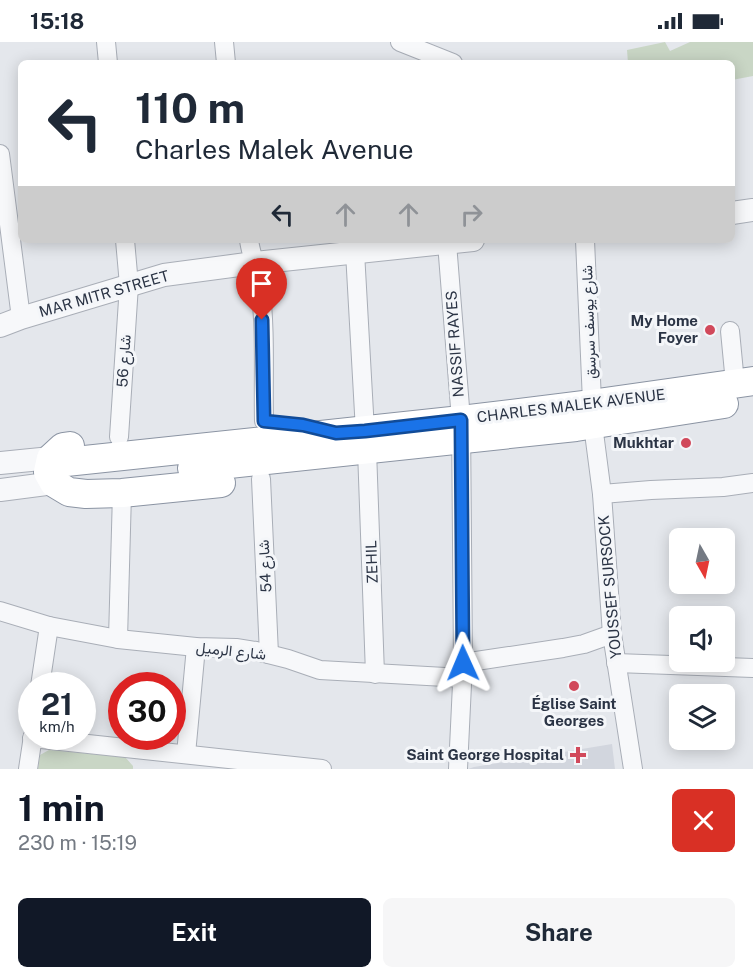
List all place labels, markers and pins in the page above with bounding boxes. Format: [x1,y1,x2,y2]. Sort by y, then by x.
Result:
pin [236,258,287,320]
place label: My Home Foyer [630,312,698,346]
marker: My Home Foyer [703,323,717,337]
place label: Mukhtar [613,434,674,451]
marker: Mukhtar [679,436,693,450]
marker: Église Saint Georges [567,679,581,693]
place label: Église Saint Georges [531,695,617,729]
place label: Saint George Hospital [406,746,564,763]
marker: Saint George Hospital [569,746,587,764]

